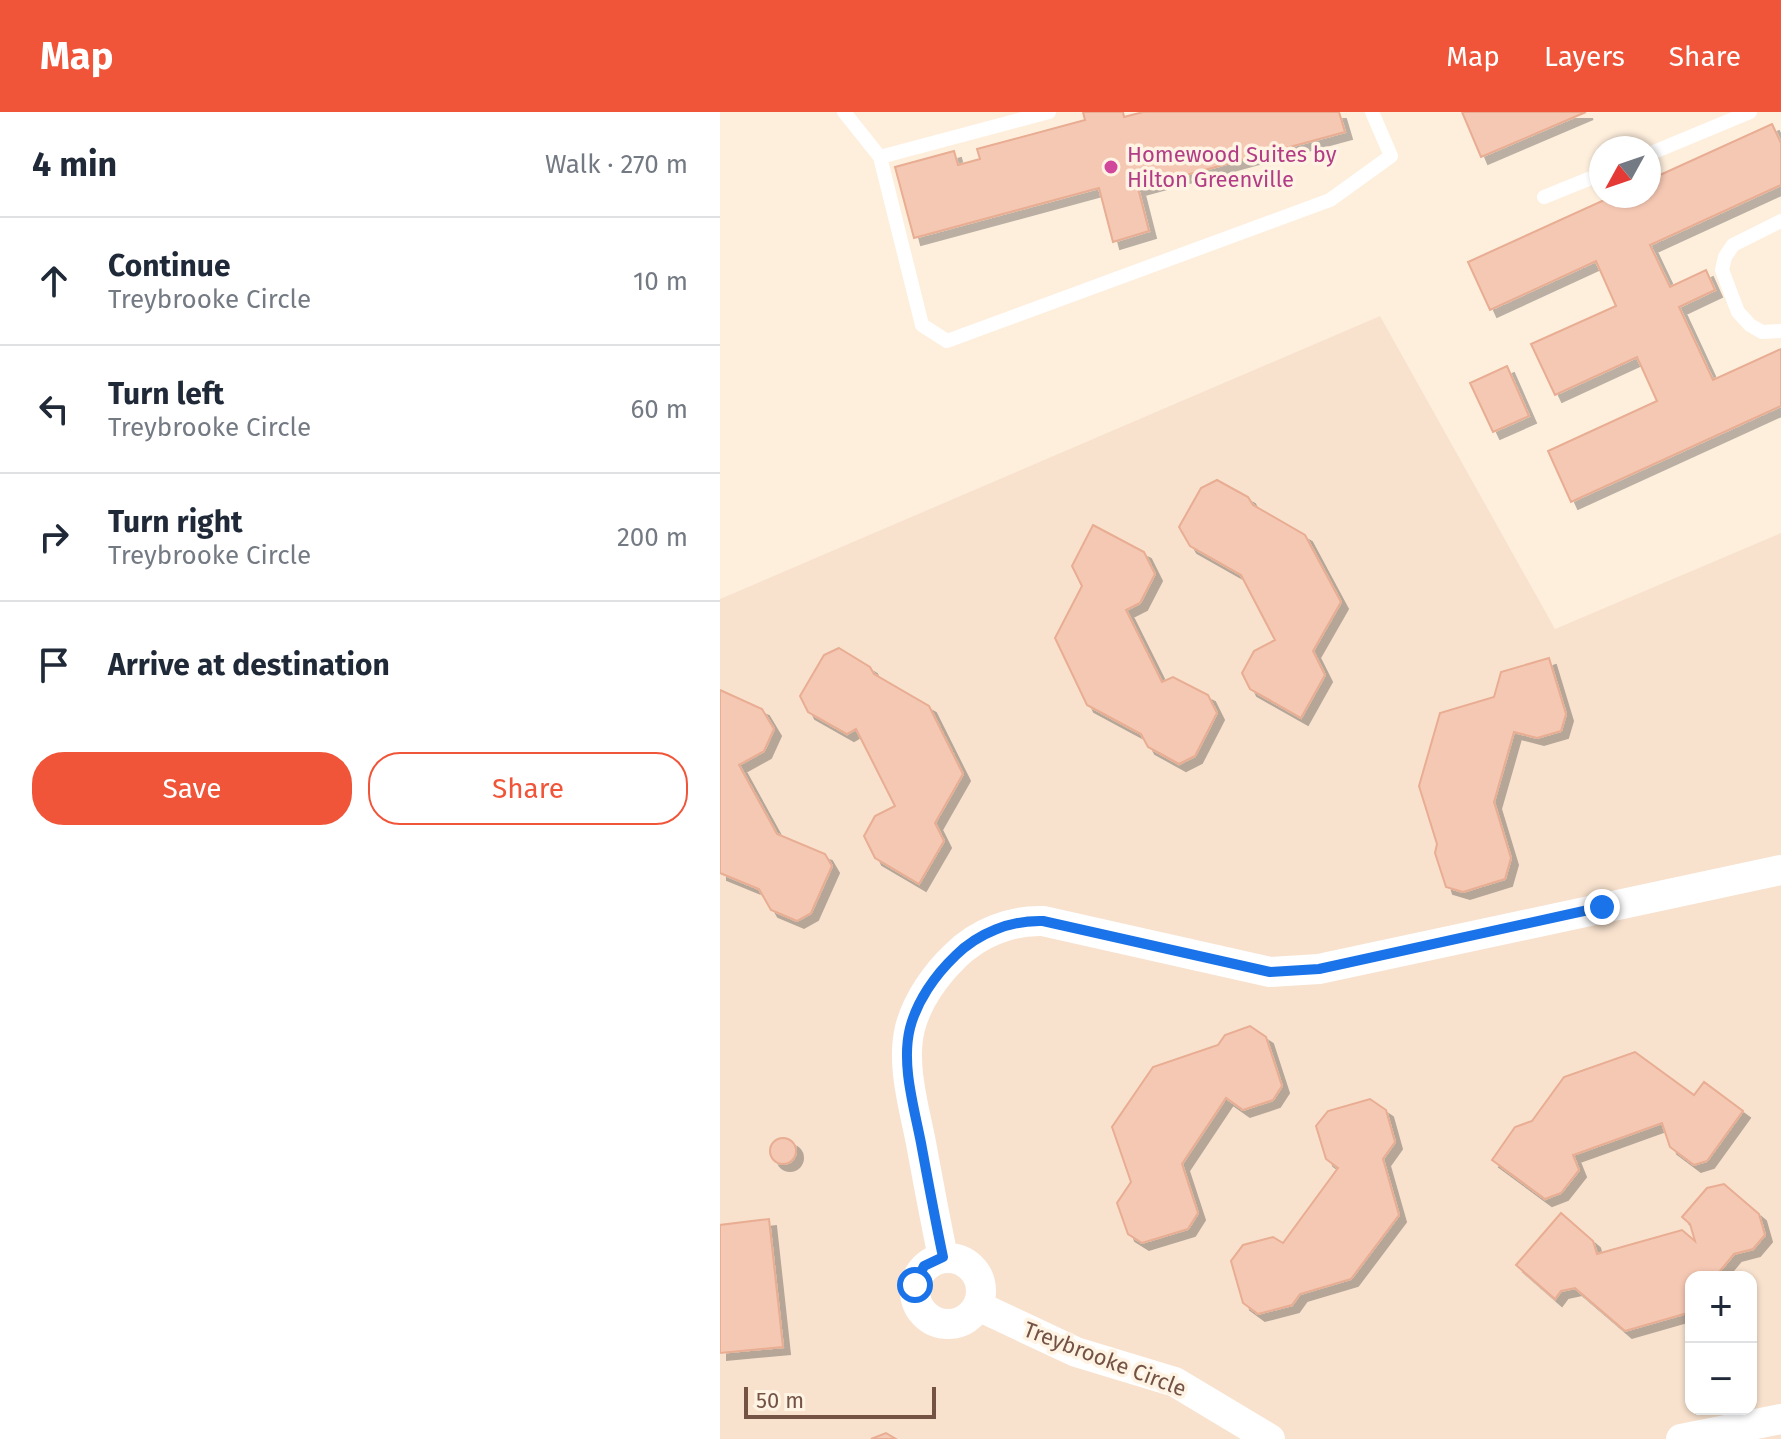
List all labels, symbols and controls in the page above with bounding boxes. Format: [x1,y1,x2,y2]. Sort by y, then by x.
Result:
text: Map [40,33,113,79]
text: Map [1446,40,1500,73]
text: Layers [1544,40,1625,73]
text: Share [1669,40,1741,73]
north arrow [1589,136,1661,208]
place label: Homewood Suites by Hilton Greenville [1127,141,1337,193]
text: 4 min [32,144,117,185]
text: Walk · 270 m [545,149,688,180]
marker: Homewood Suites by Hilton Greenville [1102,158,1120,176]
text: Continue [108,248,231,284]
icon: ahead [32,259,76,303]
text: 10 m [633,266,688,297]
text: Treybrooke Circle [108,284,311,315]
text: Turn left [108,376,224,412]
icon: left [32,387,76,431]
text: 60 m [630,394,688,425]
text: Treybrooke Circle [108,412,311,443]
text: Turn right [108,504,243,540]
icon: right [32,515,76,559]
text: 200 m [617,522,688,553]
text: Treybrooke Circle [108,540,311,571]
icon: arrive [32,643,76,687]
text: Arrive at destination [108,647,390,683]
button: Save [32,752,352,825]
button: Share [368,752,688,825]
route end [1584,889,1620,925]
route start [897,1267,933,1303]
map controls [1685,1271,1757,1415]
button: + [1685,1271,1757,1343]
street label: Treybrooke Circle [1020,1316,1190,1402]
button: − [1685,1343,1757,1415]
scale bar [744,1383,936,1419]
text: 50 m [756,1387,804,1414]

